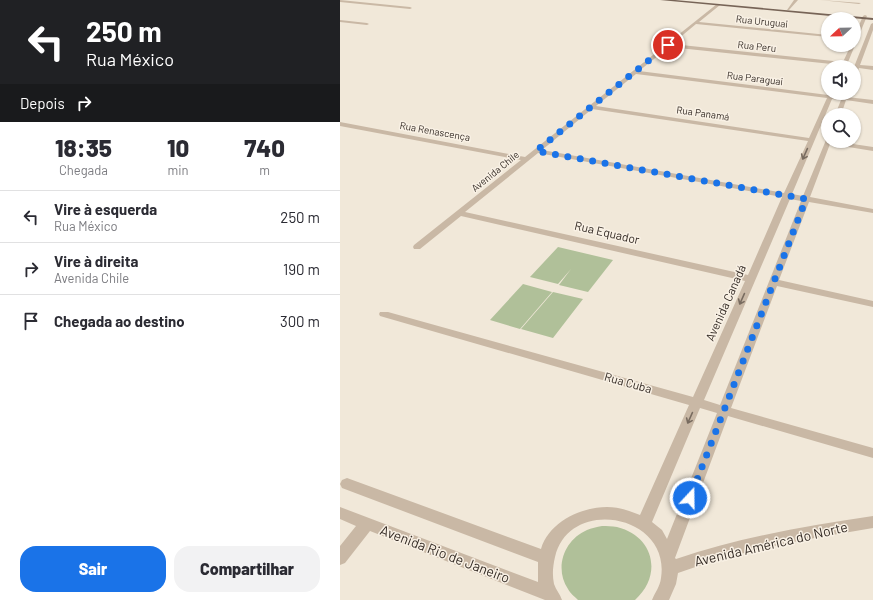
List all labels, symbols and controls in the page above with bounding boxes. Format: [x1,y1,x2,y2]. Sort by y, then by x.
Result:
street label: Rua Uruguai [735,12,789,30]
north arrow [821,12,861,52]
map controls [821,12,861,148]
text: 250 m [86,14,162,48]
icon: left [20,16,72,68]
pin [651,28,685,62]
icon: arrive [657,34,679,56]
street label: Rua Peru [737,38,777,54]
text: Rua México [86,48,174,70]
button: sound [821,60,861,100]
street label: Rua Paraguai [726,69,784,87]
icon: right [73,92,95,114]
text: Depois [20,94,65,112]
street label: Rua Panamá [676,103,730,123]
button: search [821,108,861,148]
street label: Rua Renascença [399,119,471,143]
text: 18:35 [55,133,112,162]
text: 10 [167,133,189,162]
text: 740 [244,133,285,162]
street label: Avenida Chile [469,148,521,194]
one-way arrow [801,148,808,160]
text: Chegada [59,162,108,178]
text: min [168,162,189,178]
text: m [259,162,270,178]
text: Vire à esquerda [54,200,157,218]
icon: left [20,206,42,228]
text: 250 m [280,208,320,226]
text: Rua México [54,218,118,234]
street label: Rua Equador [573,218,642,246]
text: Vire à direita [54,252,138,270]
icon: right [20,258,42,280]
text: 190 m [283,260,320,278]
street label: Avenida Canadá [702,262,748,343]
text: Avenida Chile [54,270,129,286]
one-way arrow [738,293,745,305]
icon: arrive [20,310,42,332]
text: Chegada ao destino [54,312,185,330]
text: 300 m [280,312,320,330]
street label: Rua Cuba [603,369,654,395]
one-way arrow [686,412,693,424]
position arrow [669,477,711,519]
street label: Avenida América do Norte [693,518,849,569]
street label: Avenida Rio de Janeiro [378,521,512,586]
button: Sair [20,546,166,592]
button: Compartilhar [174,546,320,592]

